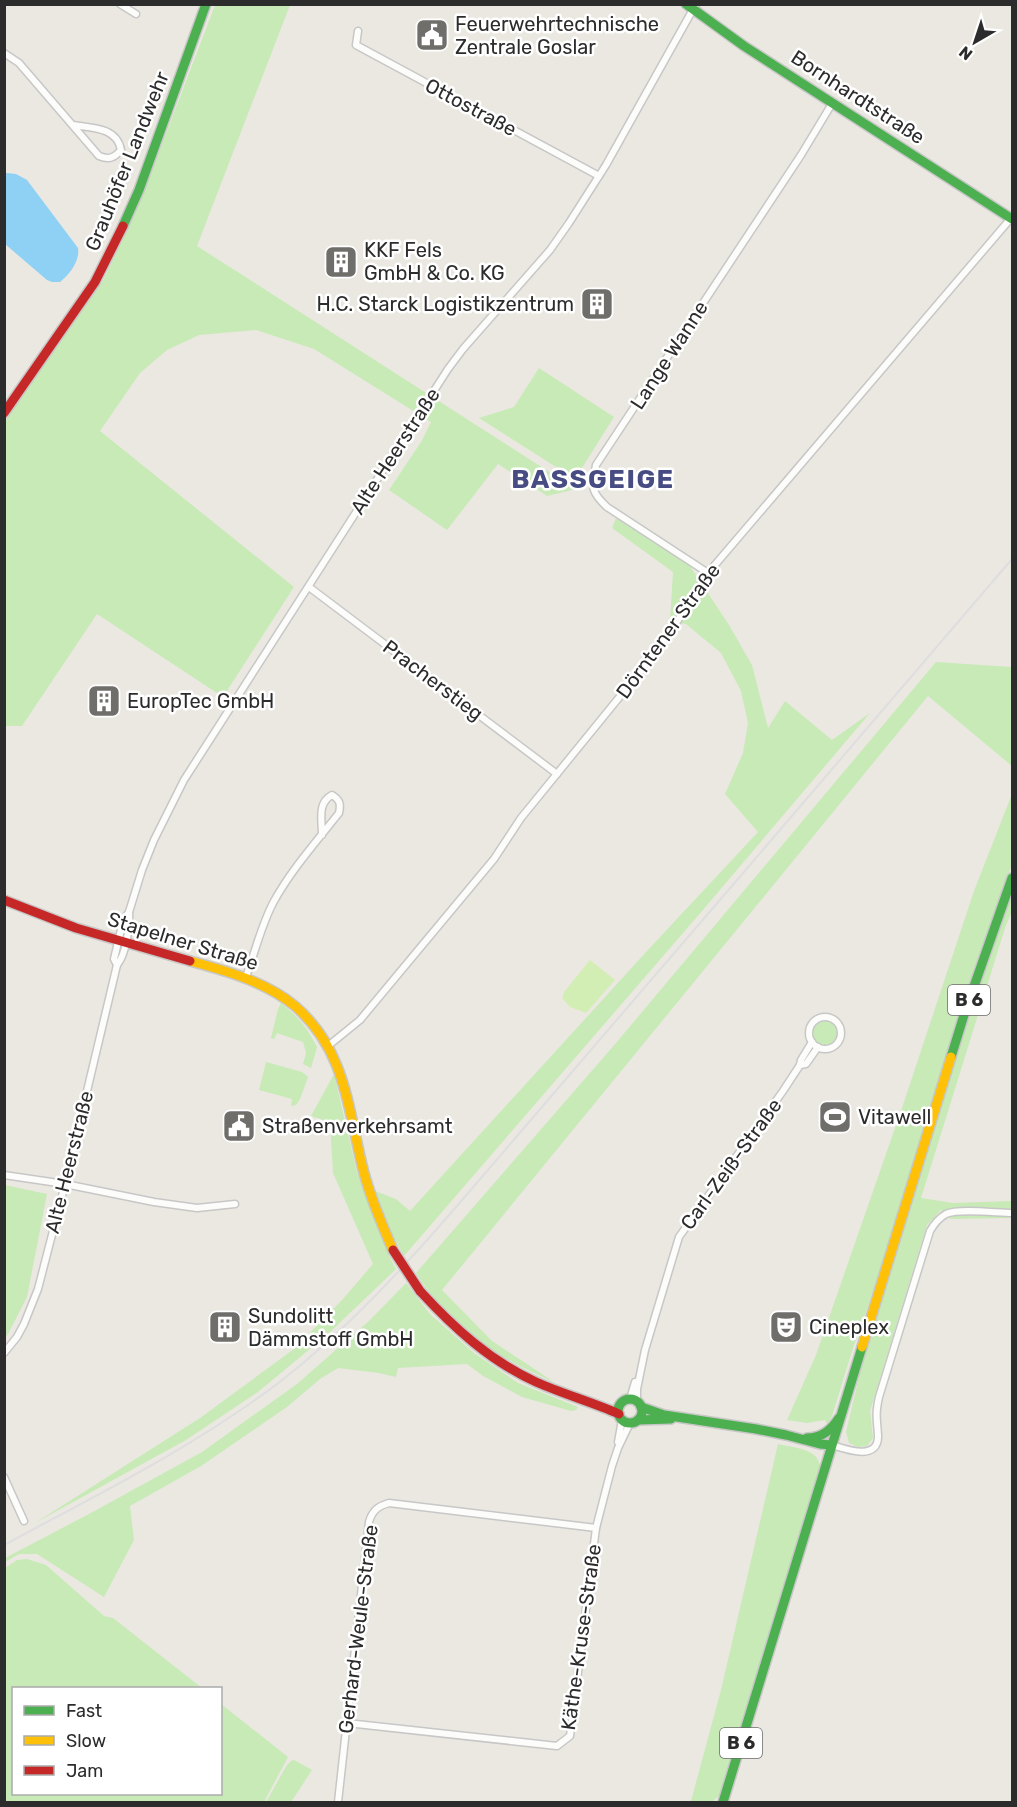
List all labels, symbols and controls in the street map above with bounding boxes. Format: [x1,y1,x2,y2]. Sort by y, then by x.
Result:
place label: Feuerwehrtechnische Zentrale Goslar [455,12,659,59]
north arrow [945,12,1005,72]
public building icon: Feuerwehrtechnische Zentrale Goslar [414,17,450,53]
text: N [955,42,976,64]
street label: Bornhardtstraße [787,45,929,149]
street label: Grauhöfer Landwehr [80,67,174,254]
street label: Ottostraße [421,73,521,141]
place label: KKF Fels GmbH & Co. KG [364,238,505,285]
building icon: KKF Fels GmbH & Co. KG [323,244,359,280]
building icon: H.C. Starck Logistikzentrum [579,286,615,322]
place label: H.C. Starck Logistikzentrum [316,292,574,316]
street label: Lange Wanne [625,296,713,414]
street label: Alte Heerstraße [345,383,445,519]
district label: BASSGEIGE [511,464,675,495]
street label: Dörntener Straße [611,559,725,703]
street label: Pracherstieg [378,635,488,725]
building icon: EuropTec GmbH [86,683,122,719]
place label: EuropTec GmbH [127,689,274,713]
street label: Stapelner Straße [105,907,261,975]
road number: B 6 [948,985,990,1015]
street label: Alte Heerstraße [40,1088,98,1236]
street label: Carl-Zeiß-Straße [675,1094,787,1234]
sports icon: Vitawell [817,1099,853,1135]
place label: Vitawell [858,1105,931,1129]
public building icon: Straßenverkehrsamt [221,1108,257,1144]
place label: Straßenverkehrsamt [262,1114,453,1138]
place label: Sundolitt Dämmstoff GmbH [248,1304,414,1351]
building icon: Sundolitt Dämmstoff GmbH [207,1309,243,1345]
theatre icon: Cineplex [768,1309,804,1345]
place label: Cineplex [809,1315,889,1339]
street label: Gerhard-Weule-Straße [333,1523,383,1735]
street label: Käthe-Kruse-Straße [556,1542,606,1732]
legend [12,1687,222,1795]
text: Fast [66,1700,102,1722]
road number: B 6 [720,1728,762,1758]
text: Slow [66,1730,106,1752]
text: Jam [66,1760,103,1782]

